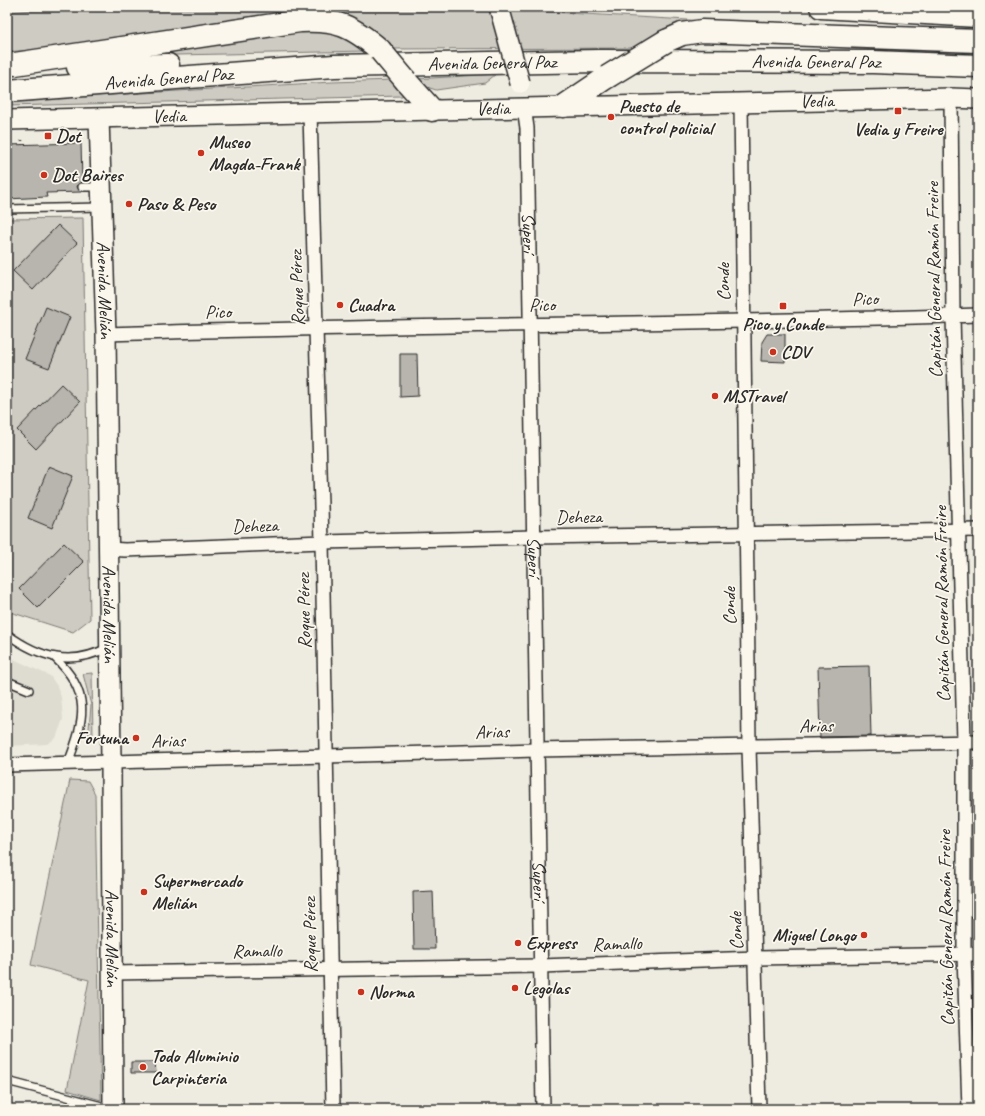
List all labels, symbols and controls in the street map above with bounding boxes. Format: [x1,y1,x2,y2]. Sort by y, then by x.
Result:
street label: Avenida General Paz [427,50,559,76]
street label: Avenida General Paz [751,50,883,74]
street label: Avenida General Paz [103,62,236,96]
street label: Vedia [800,89,836,114]
place label: Puesto de control policial [619,94,716,140]
street label: Vedia [476,96,512,121]
street label: Vedia [152,104,188,129]
marker: Vedia y Freire [893,106,903,116]
marker: Puesto de control policial [606,112,616,122]
place label: Vedia y Freire [853,117,944,141]
place label: Dot [56,124,82,148]
place label: Museo Magda-Frank [209,130,301,176]
marker: Dot [43,131,53,141]
marker: Museo Magda-Frank [196,148,206,158]
place label: Dot Baires [52,163,125,187]
marker: Dot Baires [39,170,49,180]
street label: Capitán General Ramón Freire [920,180,948,378]
place label: Paso & Peso [137,192,218,216]
marker: Paso & Peso [124,199,134,209]
street label: Superí [516,213,541,257]
street label: Avenida Melián [91,241,118,339]
street label: Roque Pérez [284,248,310,326]
street label: Conde [711,261,735,301]
street label: Pico [852,286,881,311]
place label: Cuadra [348,293,396,317]
street label: Pico [529,293,558,317]
street label: Pico [205,300,234,324]
marker: Cuadra [335,300,345,310]
marker: Pico y Conde [778,301,788,311]
place label: Pico y Conde [743,312,825,336]
place label: CDV [781,340,813,364]
marker: CDV [768,347,778,357]
place label: MSTravel [723,384,788,408]
marker: MSTravel [710,391,720,401]
street label: Capitán General Ramón Freire [928,504,956,702]
street label: Deheza [556,505,604,529]
street label: Deheza [232,513,281,539]
street label: Superí [522,537,546,581]
street label: Avenida Melián [97,565,122,663]
street label: Roque Pérez [291,571,317,649]
street label: Conde [717,585,741,625]
street label: Arias [799,714,835,738]
street label: Arias [475,719,511,745]
place label: Fortuna [76,726,130,750]
street label: Arias [151,728,187,754]
marker: Fortuna [131,733,141,743]
street label: Capitán General Ramón Freire [932,828,960,1026]
street label: Superí [527,861,552,905]
place label: Supermercado Melián [152,869,244,915]
marker: Supermercado Melián [139,887,149,897]
street label: Avenida Melián [100,889,124,987]
street label: Roque Pérez [297,895,323,973]
street label: Conde [723,910,749,950]
place label: Miguel Longo [772,923,858,947]
marker: Miguel Longo [859,930,869,940]
place label: Express [526,931,579,955]
street label: Ramallo [592,931,644,957]
marker: Express [513,938,523,948]
street label: Ramallo [232,939,283,963]
place label: Legolas [523,976,572,1000]
place label: Norma [369,980,415,1004]
marker: Legolas [510,983,520,993]
marker: Norma [356,987,366,997]
place label: Todo Aluminio Carpinteria [151,1044,239,1090]
marker: Todo Aluminio Carpinteria [138,1062,148,1072]

